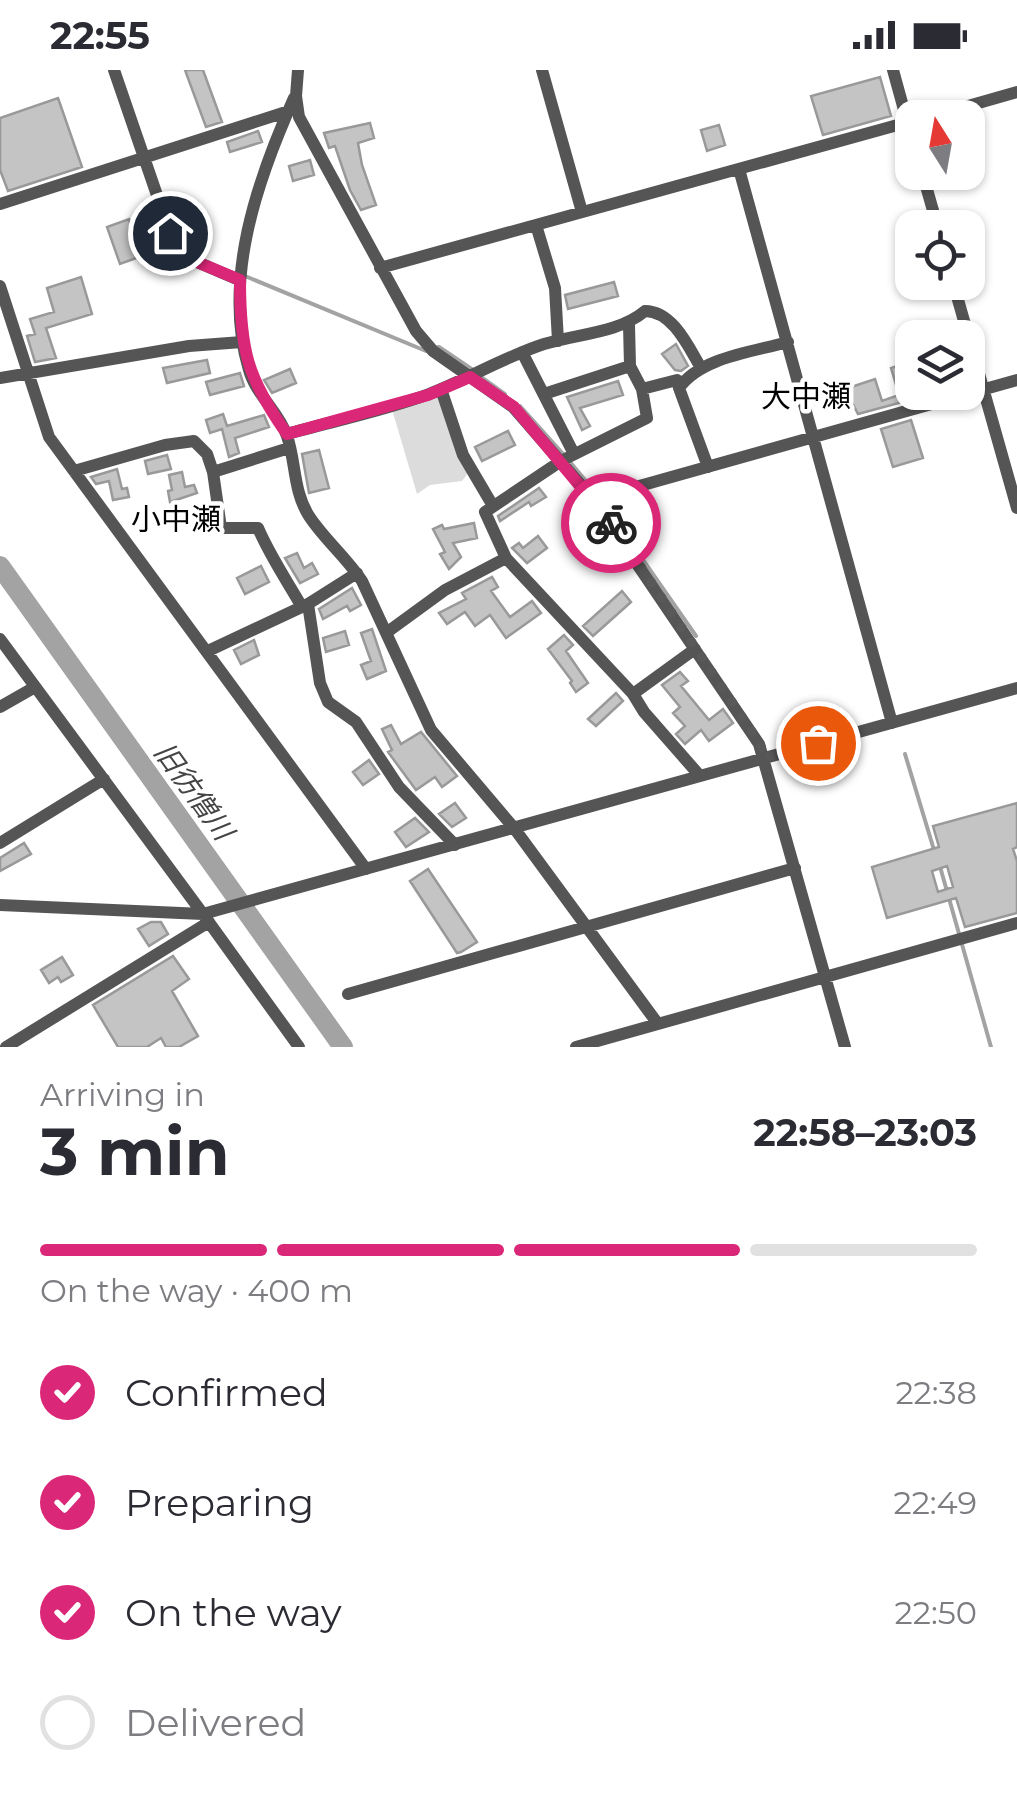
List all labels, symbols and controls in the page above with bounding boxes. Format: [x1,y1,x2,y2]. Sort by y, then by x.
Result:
text: 22:55 [50,12,150,59]
north arrow [895,100,985,190]
map controls [895,100,985,410]
pin [128,191,213,276]
icon: home [143,206,198,261]
button: locate [895,210,985,300]
button: layers [895,320,985,410]
district label: 大中瀬 [761,378,851,415]
courier [561,473,661,573]
icon: bike [584,496,639,551]
district label: 小中瀬 [131,501,221,538]
pin [776,701,861,786]
icon: bag [791,716,846,771]
water label: 旧彷僧川 [147,736,242,849]
text: Arriving in [40,1075,205,1114]
text: 22:58–23:03 [753,1109,977,1156]
text: 3 min [40,1112,230,1191]
text: On the way · 400 m [40,1271,353,1310]
icon: check [40,1365,95,1420]
text: Confirmed [125,1369,328,1416]
text: 22:38 [895,1373,977,1412]
icon: check [40,1475,95,1530]
text: Preparing [125,1479,314,1526]
text: 22:49 [893,1483,977,1522]
icon: check [40,1585,95,1640]
text: On the way [125,1589,342,1636]
text: 22:50 [895,1593,977,1632]
text: Delivered [125,1699,306,1746]

